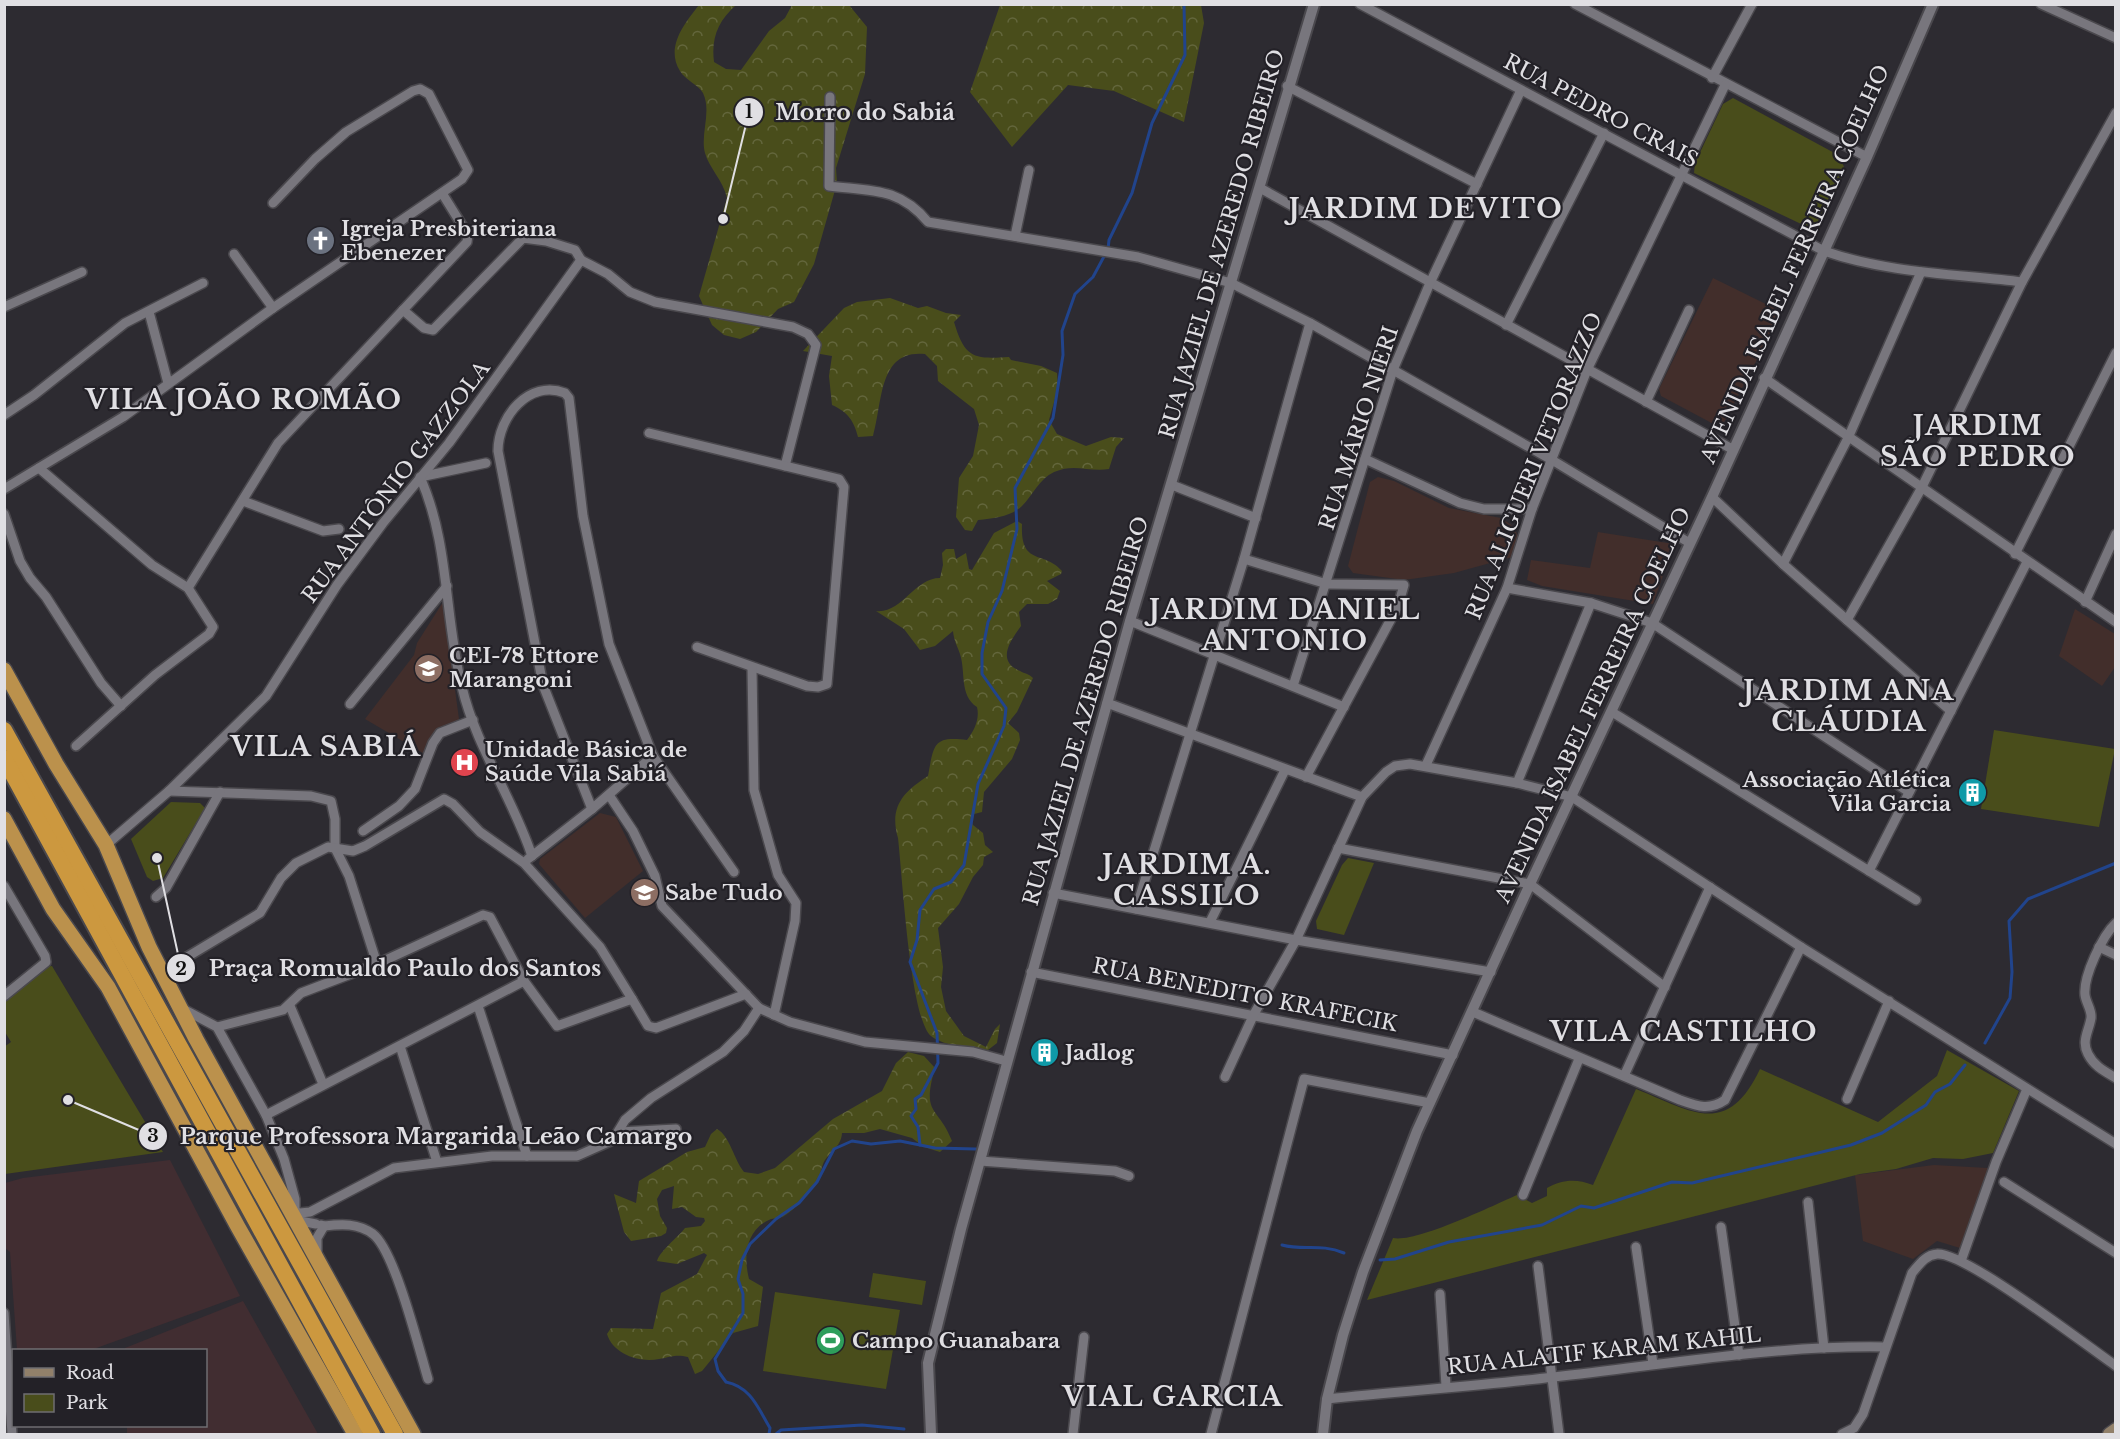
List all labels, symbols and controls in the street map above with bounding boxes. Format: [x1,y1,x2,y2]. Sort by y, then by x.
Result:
street label: RUA JAZIEL DE AZEREDO RIBEIRO [1154,46,1290,442]
street label: RUA PEDRO CRAIS [1499,49,1703,173]
street label: AVENIDA ISABEL FERREIRA COELHO [1695,61,1895,468]
callout: Morro do Sabiá [734,92,967,132]
text: Morro do Sabiá [775,99,955,126]
text: 1 [745,101,753,123]
district label: JARDIM DEVITO [1284,192,1563,225]
place label: Igreja Presbiteriana Ebenezer [341,216,557,266]
church icon: Igreja Presbiteriana Ebenezer [304,225,336,257]
street label: RUA ALIGUERI VETORAZZO [1460,309,1608,623]
street label: RUA MÁRIO NIERI [1314,323,1404,533]
street label: RUA ANTÔNIO GAZZOLA [296,355,496,608]
district label: VILA JOÃO ROMÃO [85,382,402,416]
district label: JARDIM SÃO PEDRO [1880,409,2076,473]
street label: AVENIDA ISABEL FERREIRA COELHO [1489,503,1696,908]
street label: RUA JAZIEL DE AZEREDO RIBEIRO [1018,513,1154,909]
district label: JARDIM DANIEL ANTONIO [1144,593,1421,657]
place label: CEI-78 Ettore Marangoni [449,643,599,693]
school or university icon: CEI-78 Ettore Marangoni [412,652,444,684]
district label: JARDIM ANA CLÁUDIA [1738,674,1955,738]
district label: VILA SABIÁ [230,729,421,763]
place label: Unidade Básica de Saúde Vila Sabiá [485,737,687,787]
hospital icon: Unidade Básica de Saúde Vila Sabiá [448,746,480,778]
place label: Associação Atlética Vila Garcia [1742,767,1951,817]
building icon: Associação Atlética Vila Garcia [1956,776,1988,808]
district label: JARDIM A. CASSILO [1097,848,1272,912]
school or university icon: Sabe Tudo [628,877,660,909]
place label: Sabe Tudo [665,880,783,906]
callout: Praça Romualdo Paulo dos Santos [166,948,613,988]
street label: RUA BENEDITO KRAFECIK [1090,953,1400,1037]
text: Praça Romualdo Paulo dos Santos [209,955,601,982]
text: 2 [175,958,187,980]
district label: VILA CASTILHO [1549,1015,1818,1048]
building icon: Jadlog [1028,1037,1060,1069]
place label: Jadlog [1061,1040,1135,1066]
callout: Parque Professora Margarida Leão Camargo [138,1116,705,1156]
text: Parque Professora Margarida Leão Camargo [180,1123,692,1150]
text: 3 [147,1125,159,1147]
street label: RUA ALATIF KARAM KAHIL [1446,1322,1762,1380]
sports icon: Campo Guanabara [815,1325,847,1357]
place label: Campo Guanabara [852,1328,1060,1354]
legend [12,1349,207,1427]
text: Road [66,1362,114,1384]
district label: VIAL GARCIA [1062,1380,1283,1413]
text: Park [66,1392,108,1414]

